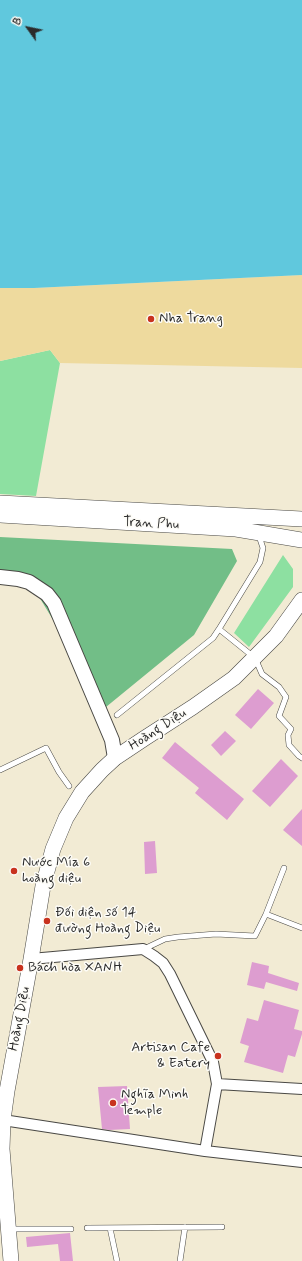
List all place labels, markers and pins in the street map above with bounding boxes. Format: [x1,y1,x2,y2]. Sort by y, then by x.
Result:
place label: Nha Trang [159,311,223,327]
marker: Nha Trang [146,314,156,324]
place label: Nước Mía 6 hoàng diệu [22,855,90,888]
marker: Nước Mía 6 hoàng diệu [9,866,19,876]
place label: Đối diện số 14 đường Hoàng Diệu [55,905,160,938]
marker: Đối diện số 14 đường Hoàng Diệu [42,916,52,926]
place label: Bách hòa XANH [28,960,122,976]
marker: Bách hòa XANH [15,963,25,973]
place label: Artisan Cafe & Eatery [131,1040,210,1072]
marker: Artisan Cafe & Eatery [213,1051,223,1061]
place label: Nghĩa Minh Temple [121,1087,188,1120]
marker: Nghĩa Minh Temple [108,1098,118,1108]

